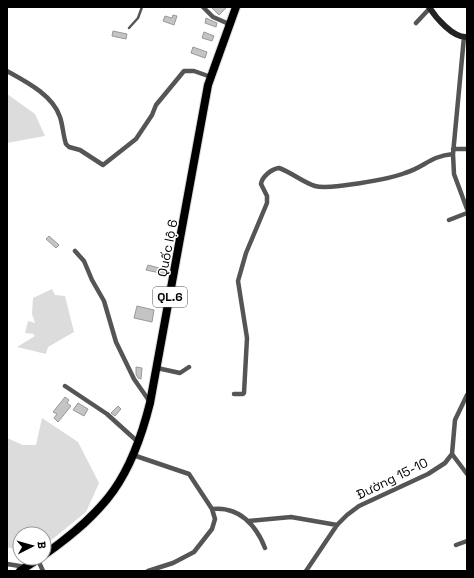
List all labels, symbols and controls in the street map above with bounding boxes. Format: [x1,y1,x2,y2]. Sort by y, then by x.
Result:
street label: Quốc lộ 6 [154,218,181,278]
road number: QL.6 [153,287,187,307]
street label: Đường 15-10 [354,454,431,503]
north arrow [12,526,52,566]
text: B [35,541,49,549]

